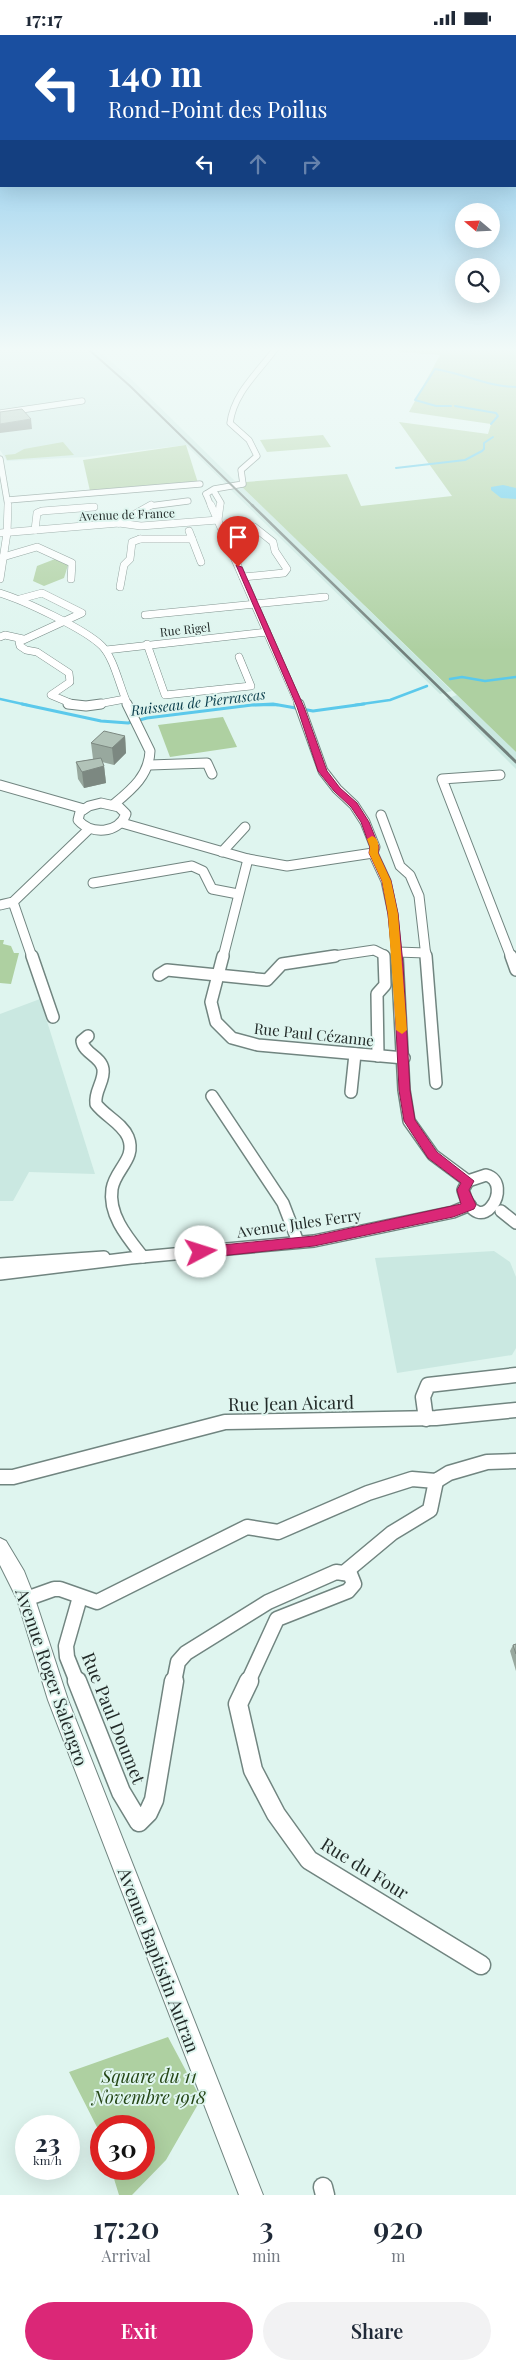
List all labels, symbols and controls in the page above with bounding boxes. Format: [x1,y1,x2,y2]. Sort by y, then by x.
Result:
text: 17:17 [25,5,62,31]
text: 140 m [108,49,202,96]
icon: left [25,55,90,120]
text: Rond-Point des Poilus [108,94,327,124]
icon: left [191,150,219,178]
icon: ahead [244,150,272,178]
icon: right [297,150,325,178]
north arrow [455,203,500,247]
map controls [455,203,500,303]
button: search [455,258,500,303]
street label: Avenue de France [78,504,175,524]
pin [217,516,259,567]
icon: arrive [224,523,252,551]
street label: Rue Rigel [159,618,212,640]
water label: Ruisseau de Pierrascas [129,684,267,720]
street label: Rue Paul Cézanne [253,1018,375,1050]
street label: Avenue Jules Ferry [234,1204,363,1242]
position arrow [174,1225,226,1277]
street label: Rue Jean Aicard [228,1390,355,1416]
street label: Avenue Roger Salengro [10,1584,94,1769]
street label: Rue Paul Doumet [77,1649,152,1788]
street label: Rue du Four [317,1832,413,1904]
street label: Avenue Baptistin Autran [112,1863,205,2056]
park label: Square du 11 Novembre 1918 [90,2064,206,2109]
speed limit sign: 30 [90,2115,155,2180]
text: 23 [35,2125,60,2158]
text: km/h [33,2152,62,2168]
text: 17:20 [93,2207,160,2247]
text: 3 [259,2207,274,2247]
text: 920 [373,2207,423,2247]
text: Arrival [101,2245,151,2266]
text: min [252,2245,281,2266]
text: m [391,2245,405,2266]
button: Exit [25,2302,253,2360]
button: Share [263,2302,491,2360]

